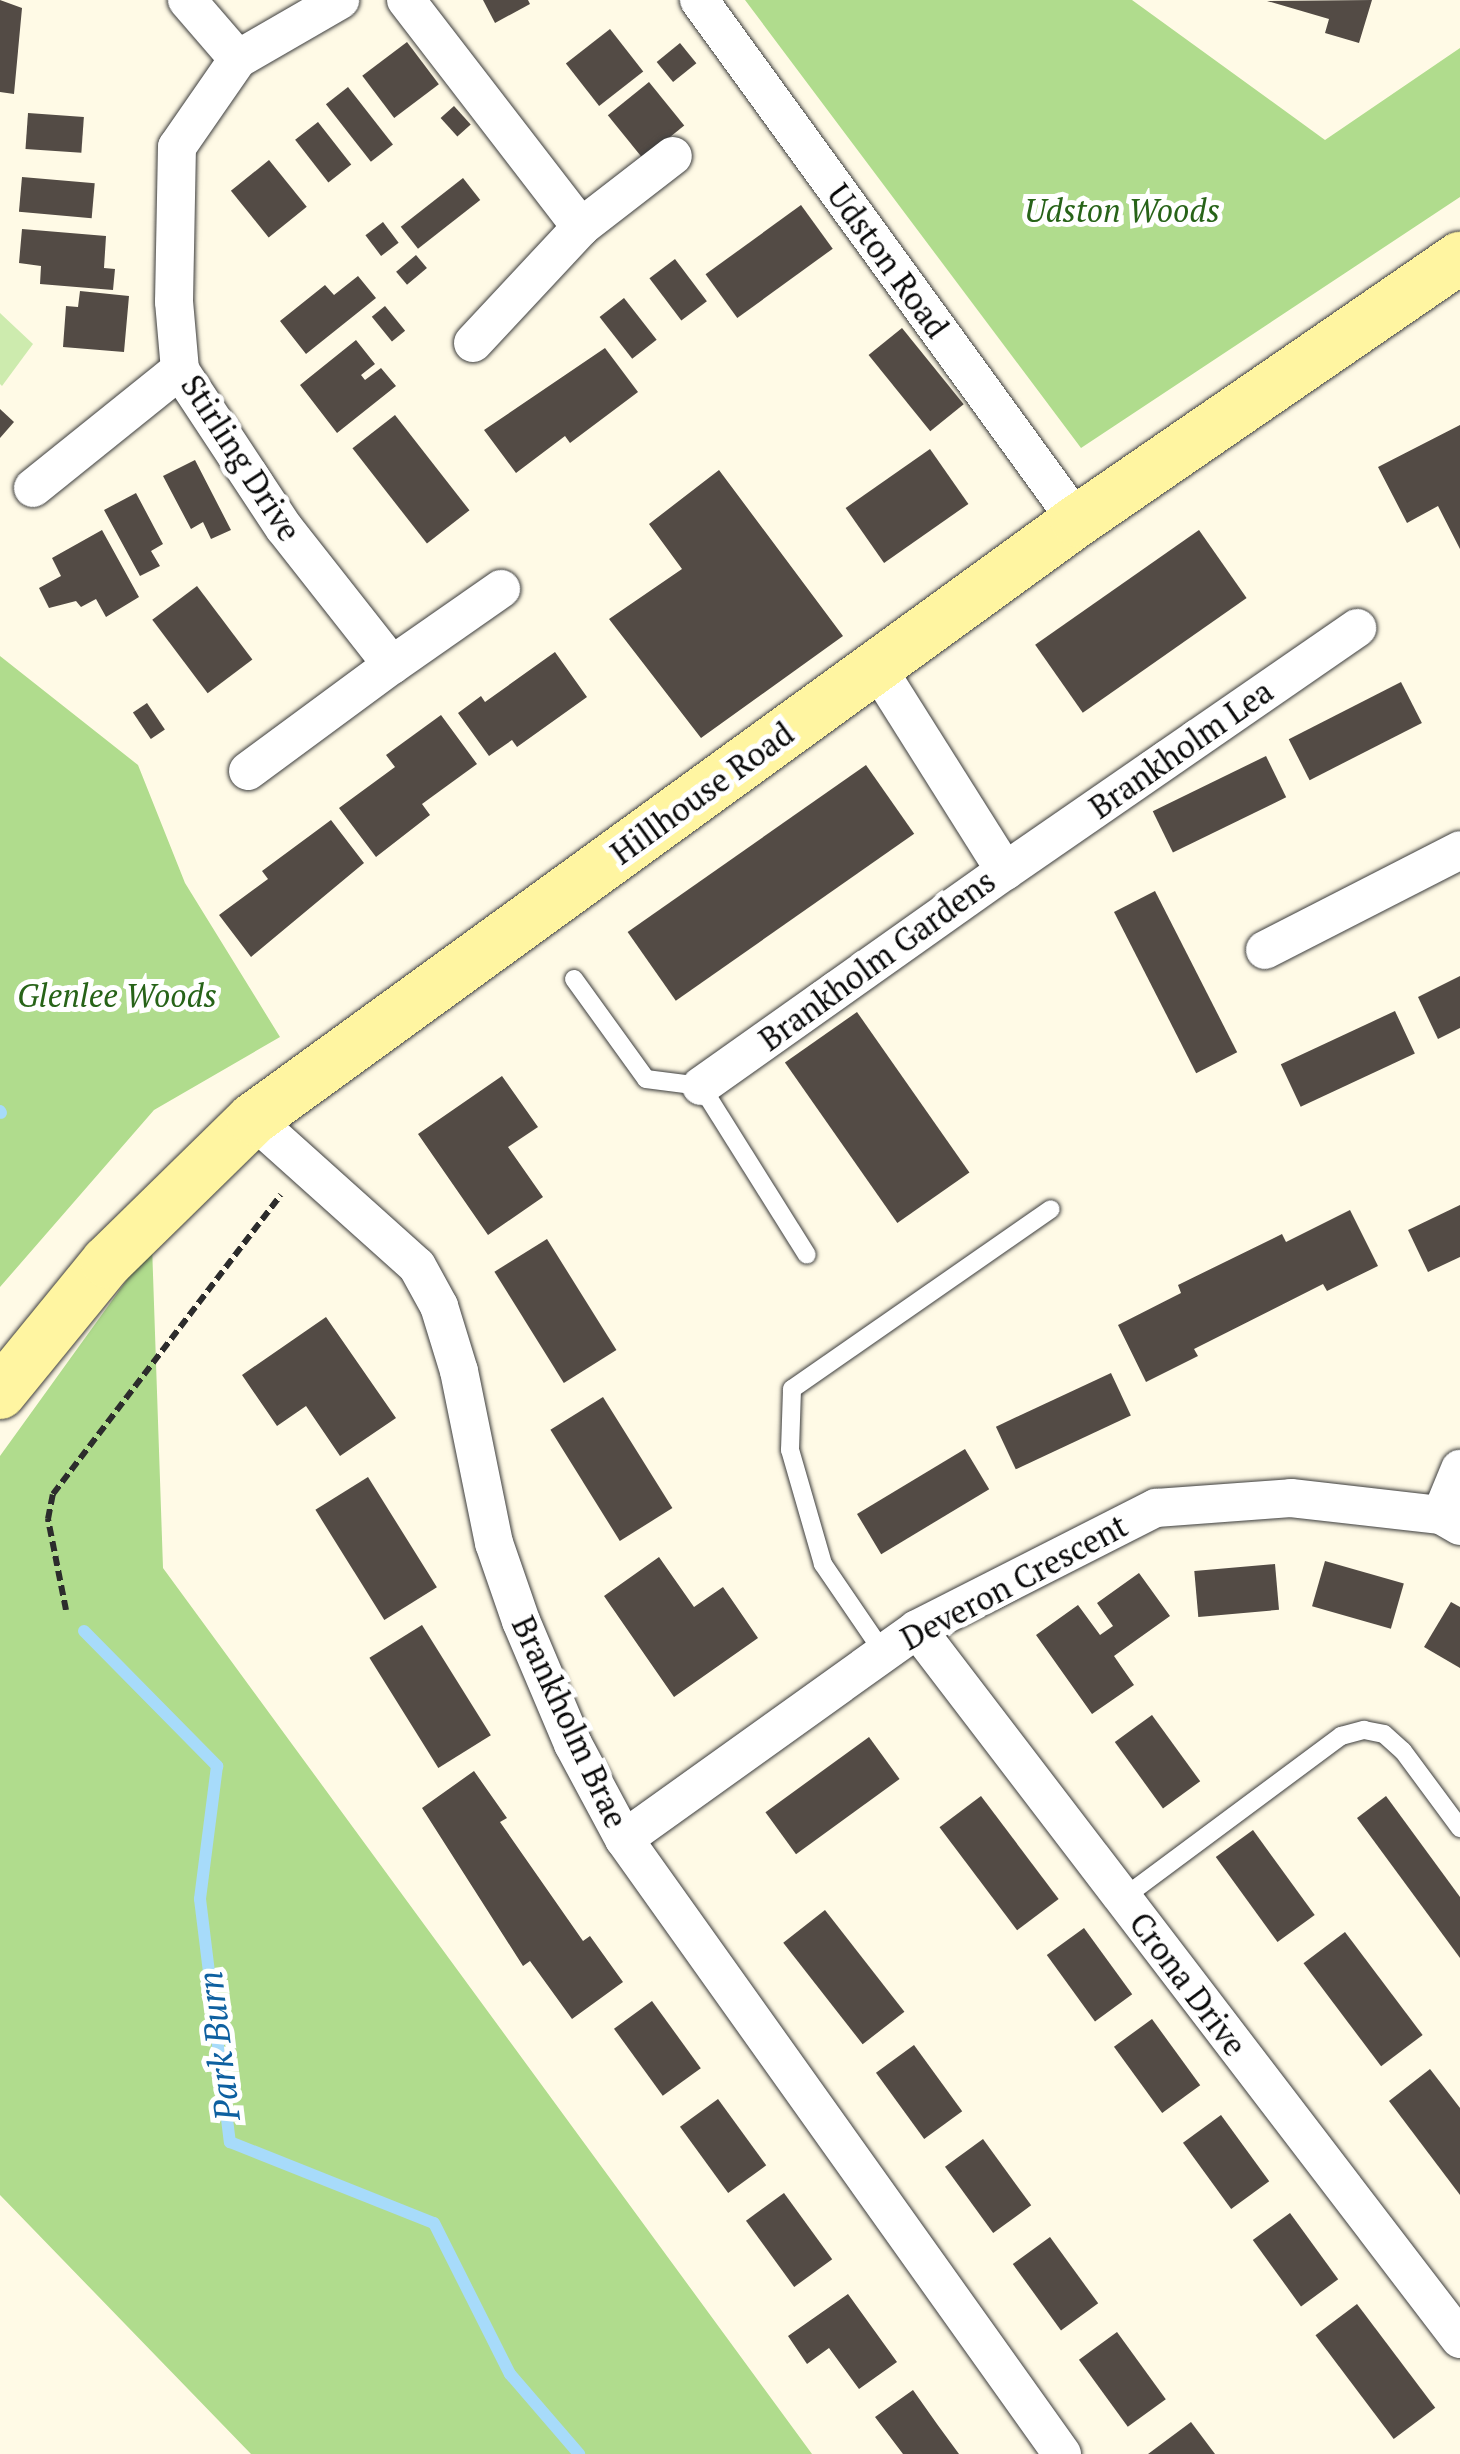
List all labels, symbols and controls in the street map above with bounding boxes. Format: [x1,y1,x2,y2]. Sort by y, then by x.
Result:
street label: Udston Road [819,177,957,345]
park label: Udston Woods [1024,191,1220,229]
street label: Stirling Drive [173,368,309,548]
street label: Brankholm Lea [1082,672,1280,826]
street label: Hillhouse Road [603,714,801,872]
street label: Brankholm Gardens [752,861,1002,1059]
park label: Glenlee Woods [17,976,217,1014]
street label: Deveron Crescent [894,1506,1134,1658]
street label: Brankholm Brae [504,1610,636,1834]
street label: Crona Drive [1122,1905,1254,2063]
water label: Park Burn [188,1969,248,2123]

